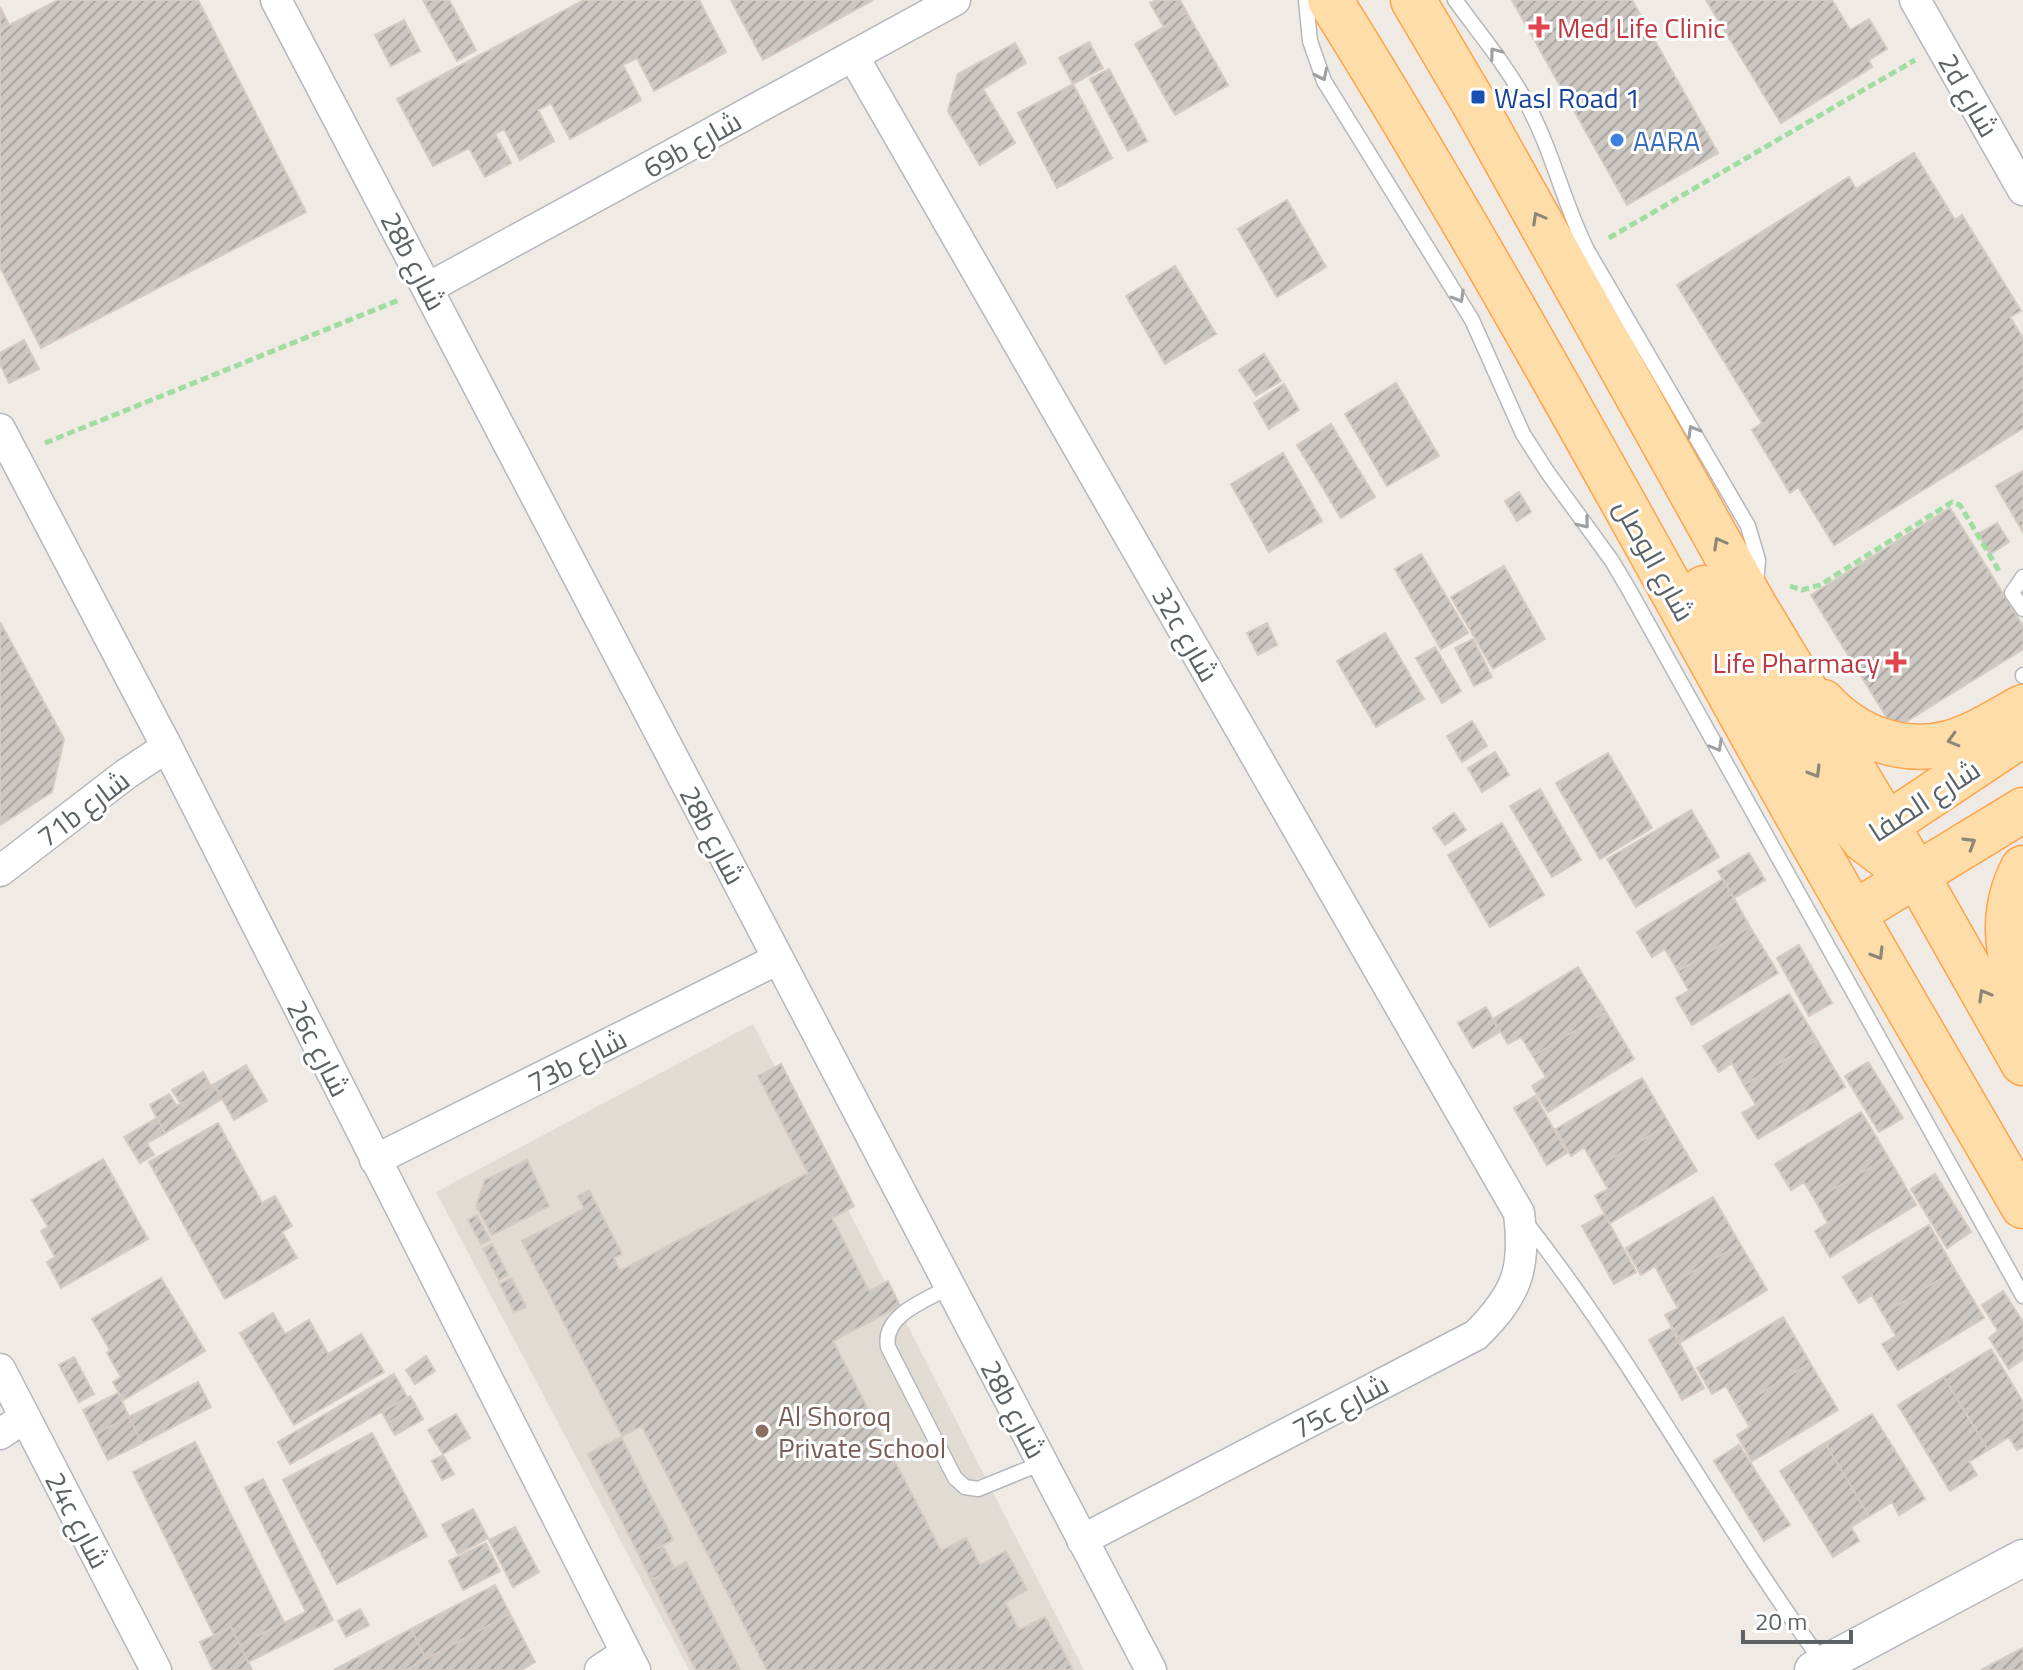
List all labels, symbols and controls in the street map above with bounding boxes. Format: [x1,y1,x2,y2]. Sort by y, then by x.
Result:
place label: Med Life Clinic [1557,6,1726,49]
marker: Med Life Clinic [1528,16,1550,38]
street label: 2d شارع [1928,45,2010,145]
one-way arrow [1490,47,1504,62]
one-way arrow [1312,67,1328,82]
place label: Wasl Road 1 [1494,76,1641,119]
marker: Wasl Road 1 [1469,88,1487,106]
street label: 69b شارع [635,99,749,189]
place label: AARA [1633,119,1700,162]
marker: AARA [1608,131,1626,149]
street label: 28b شارع [370,204,458,318]
one-way arrow [1532,212,1548,226]
one-way arrow [1449,288,1465,303]
one-way arrow [1687,425,1703,440]
street label: شارع الوصل [1604,491,1706,629]
one-way arrow [1575,514,1589,529]
one-way arrow [1714,536,1729,551]
street label: 32c شارع [1141,578,1231,690]
place label: Life Pharmacy [1713,641,1880,684]
marker: Life Pharmacy [1887,653,1905,671]
one-way arrow [1946,731,1960,747]
one-way arrow [1707,738,1723,752]
street label: شارع الصفا [1860,748,1988,852]
street label: 71b شارع [28,759,138,857]
one-way arrow [1806,763,1821,778]
street label: 28b شارع [669,778,757,892]
one-way arrow [1961,837,1976,852]
one-way arrow [1868,945,1884,960]
one-way arrow [1978,989,1994,1004]
street label: 26c شارع [276,992,362,1104]
street label: 73b شارع [520,1017,634,1103]
street label: 28b شارع [970,1352,1058,1466]
street label: 75c شارع [1284,1363,1396,1449]
place label: Al Shoroq Private School [778,1394,946,1469]
marker: Al Shoroq Private School [753,1422,771,1440]
street label: 24c شارع [35,1464,121,1576]
scale bar [1743,1594,1851,1644]
text: 20 m [1755,1603,1807,1639]

